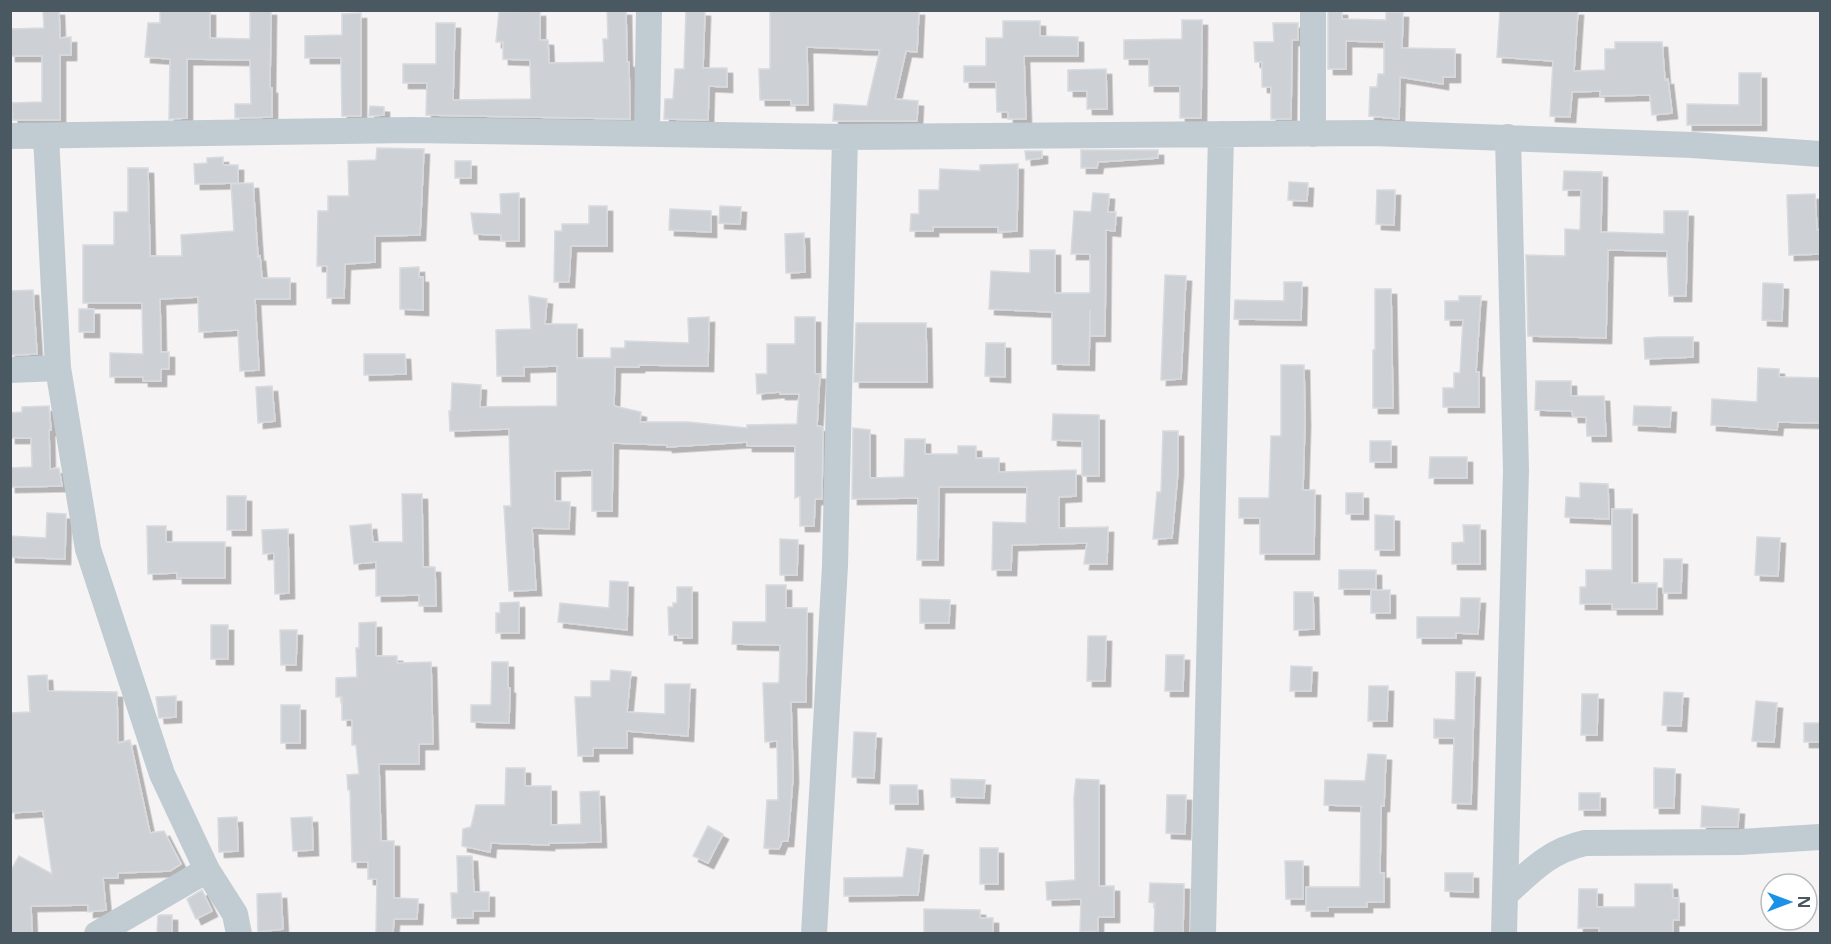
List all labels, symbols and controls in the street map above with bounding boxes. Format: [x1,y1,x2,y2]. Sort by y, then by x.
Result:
north arrow [1759,872,1819,932]
text: N [1793,895,1815,909]

